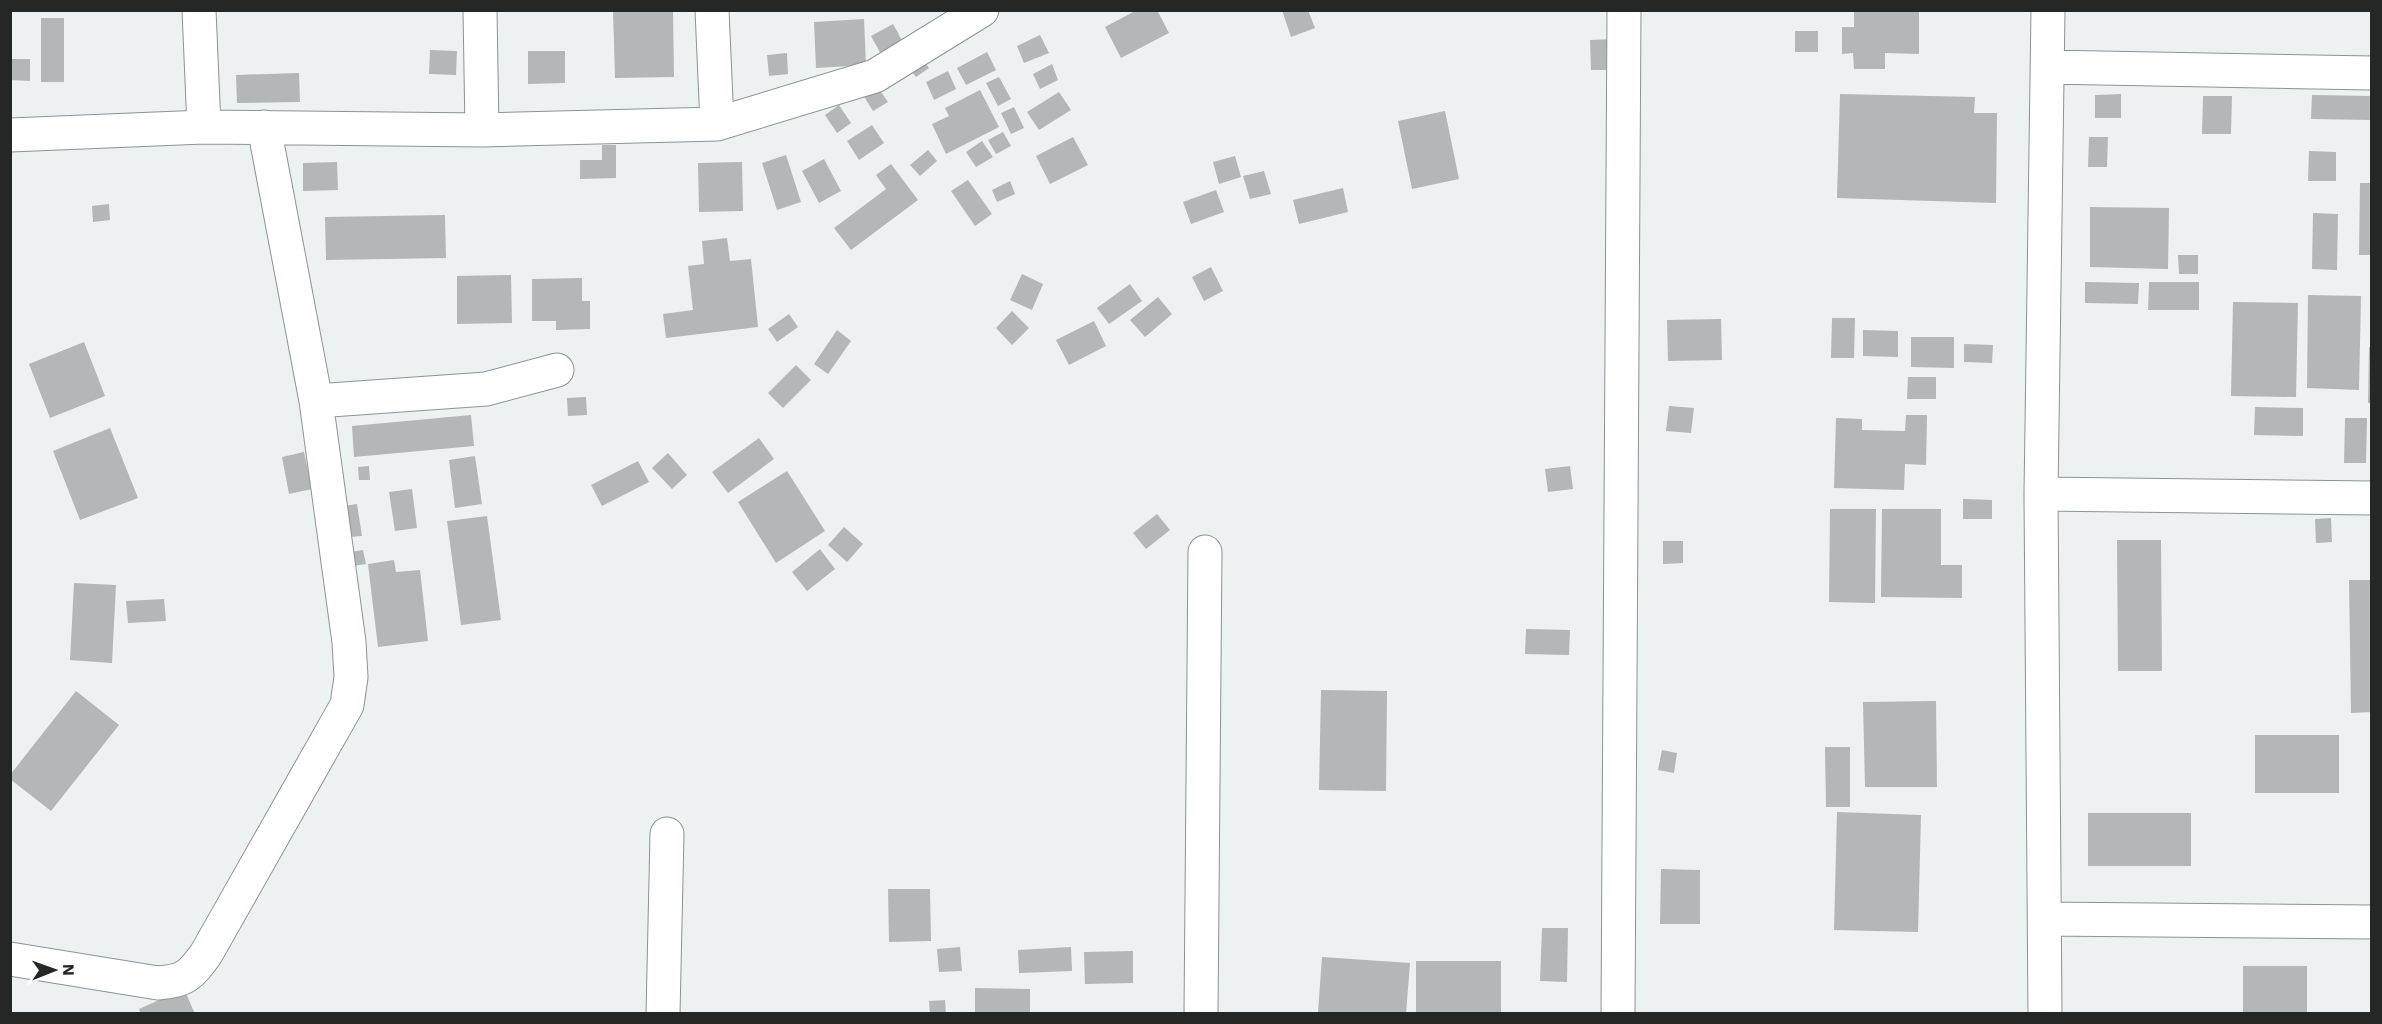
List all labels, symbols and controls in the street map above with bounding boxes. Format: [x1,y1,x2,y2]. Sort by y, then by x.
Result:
north arrow [24,940,84,1000]
text: N [59,964,78,976]

